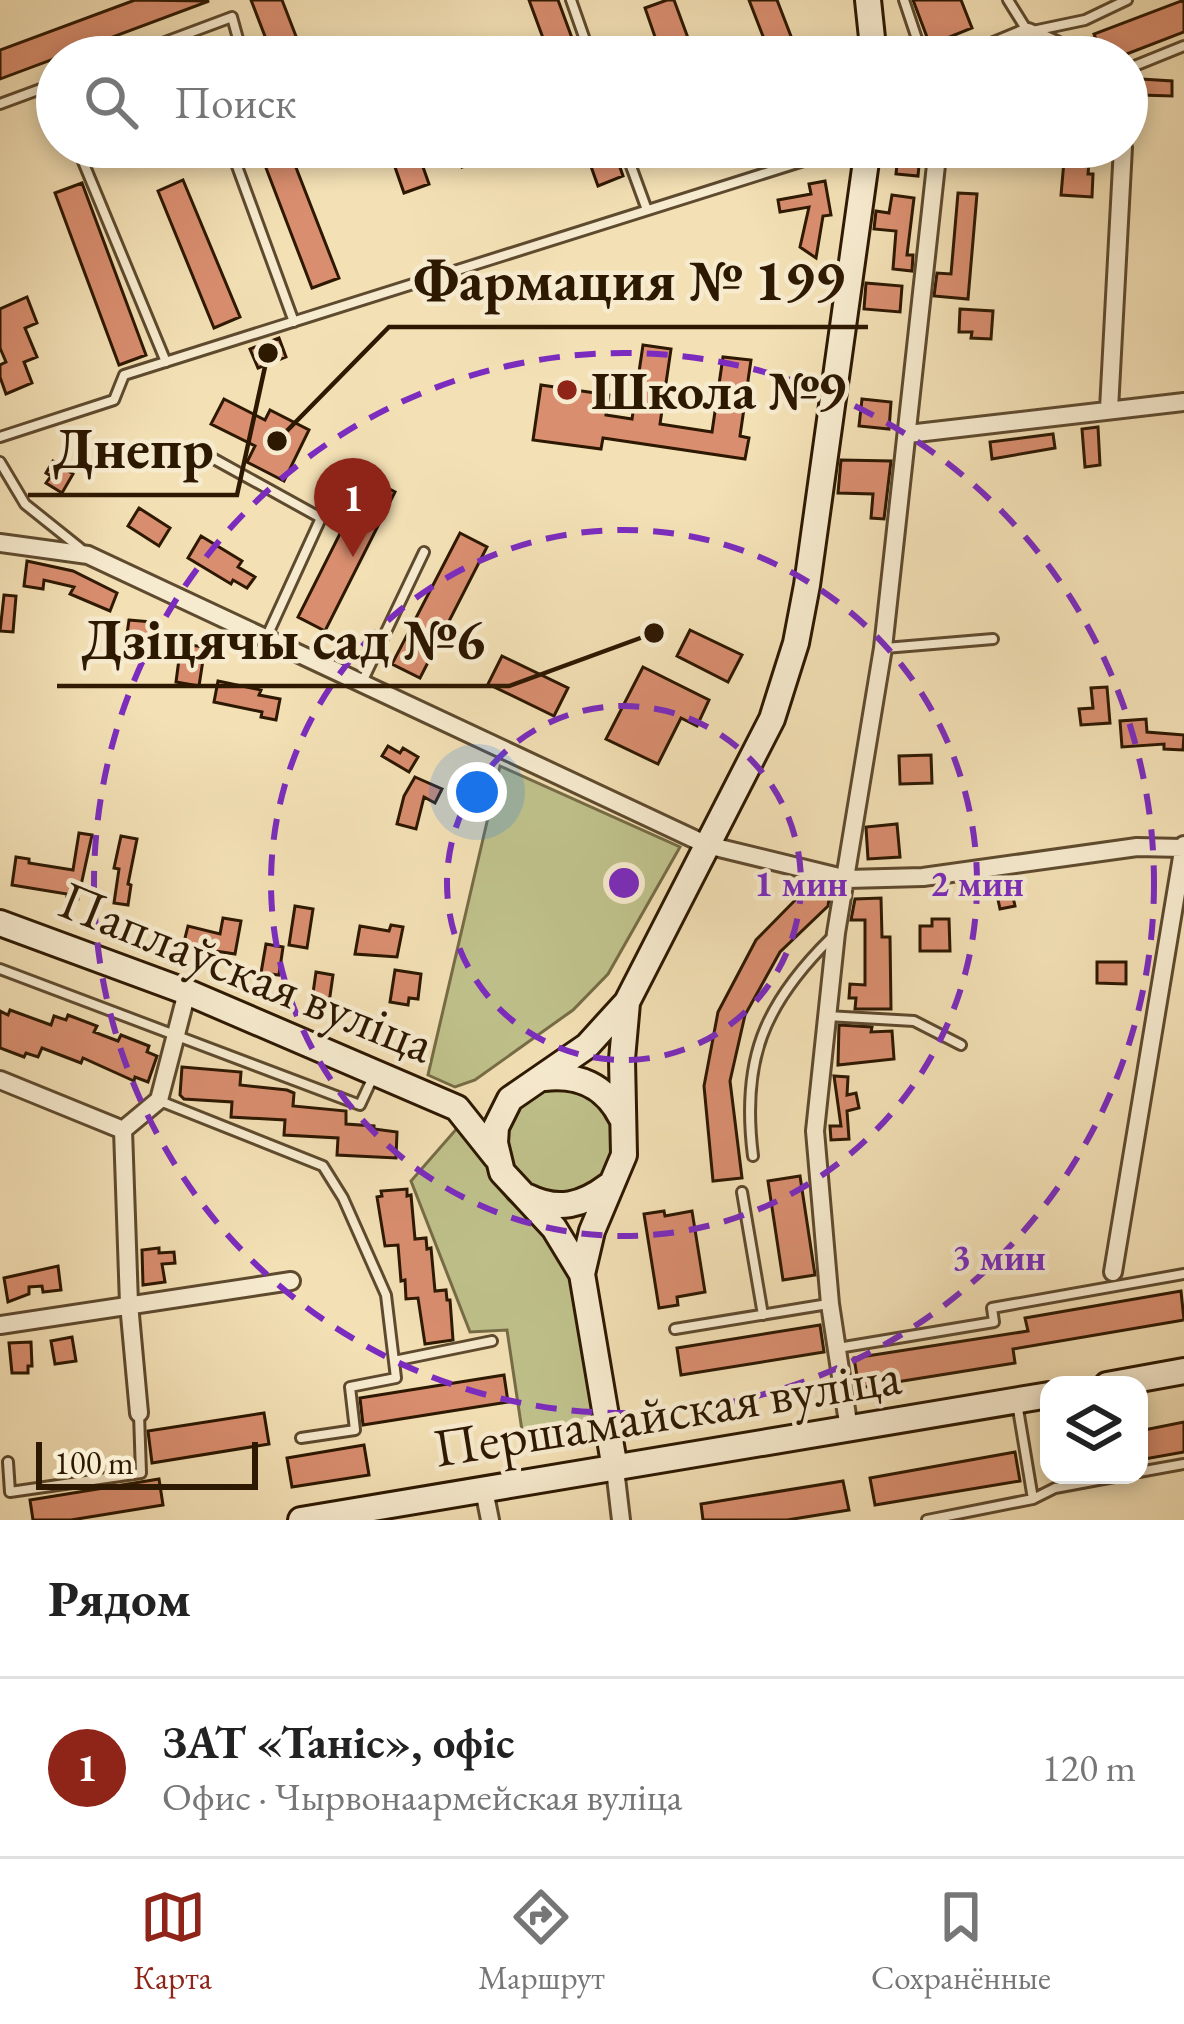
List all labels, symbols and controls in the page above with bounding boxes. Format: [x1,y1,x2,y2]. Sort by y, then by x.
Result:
search box [36,36,1148,168]
icon: search [78,69,144,135]
text: Поиск [174,73,296,131]
callout: Фармация № 199 [389,234,868,327]
text: Фармация № 199 [413,243,845,317]
place label: Школа №9 [591,355,846,425]
marker: Школа №9 [554,377,580,403]
callout: Днепр [28,402,237,495]
text: Днепр [52,411,214,485]
pin: 1 [314,458,392,557]
callout: Дзіцячы сад №6 [57,593,509,686]
text: Дзіцячы сад №6 [81,602,485,676]
your location [447,762,507,822]
text: 1 мин [754,860,848,907]
text: 2 мин [930,860,1024,907]
centre of rings [603,862,645,904]
street label: Паплаўская вуліца [49,864,445,1078]
text: 3 мин [952,1234,1046,1281]
street label: Першамайская вуліца [428,1339,906,1482]
map controls [1040,1376,1148,1484]
button: layers [1040,1376,1148,1484]
scale bar [36,1436,258,1489]
text: 100 m [54,1441,134,1484]
text: Рядом [48,1565,191,1631]
text: ЗАТ «Таніс», офіс [162,1713,514,1771]
text: 1 [77,1742,97,1793]
text: 120 m [1042,1742,1136,1793]
text: Офис · Чырвонаармейская вуліца [162,1771,682,1822]
tab: Карта [133,1884,212,1999]
tab: Маршрут [478,1884,605,1999]
tab: Сохранённые [871,1884,1051,1999]

